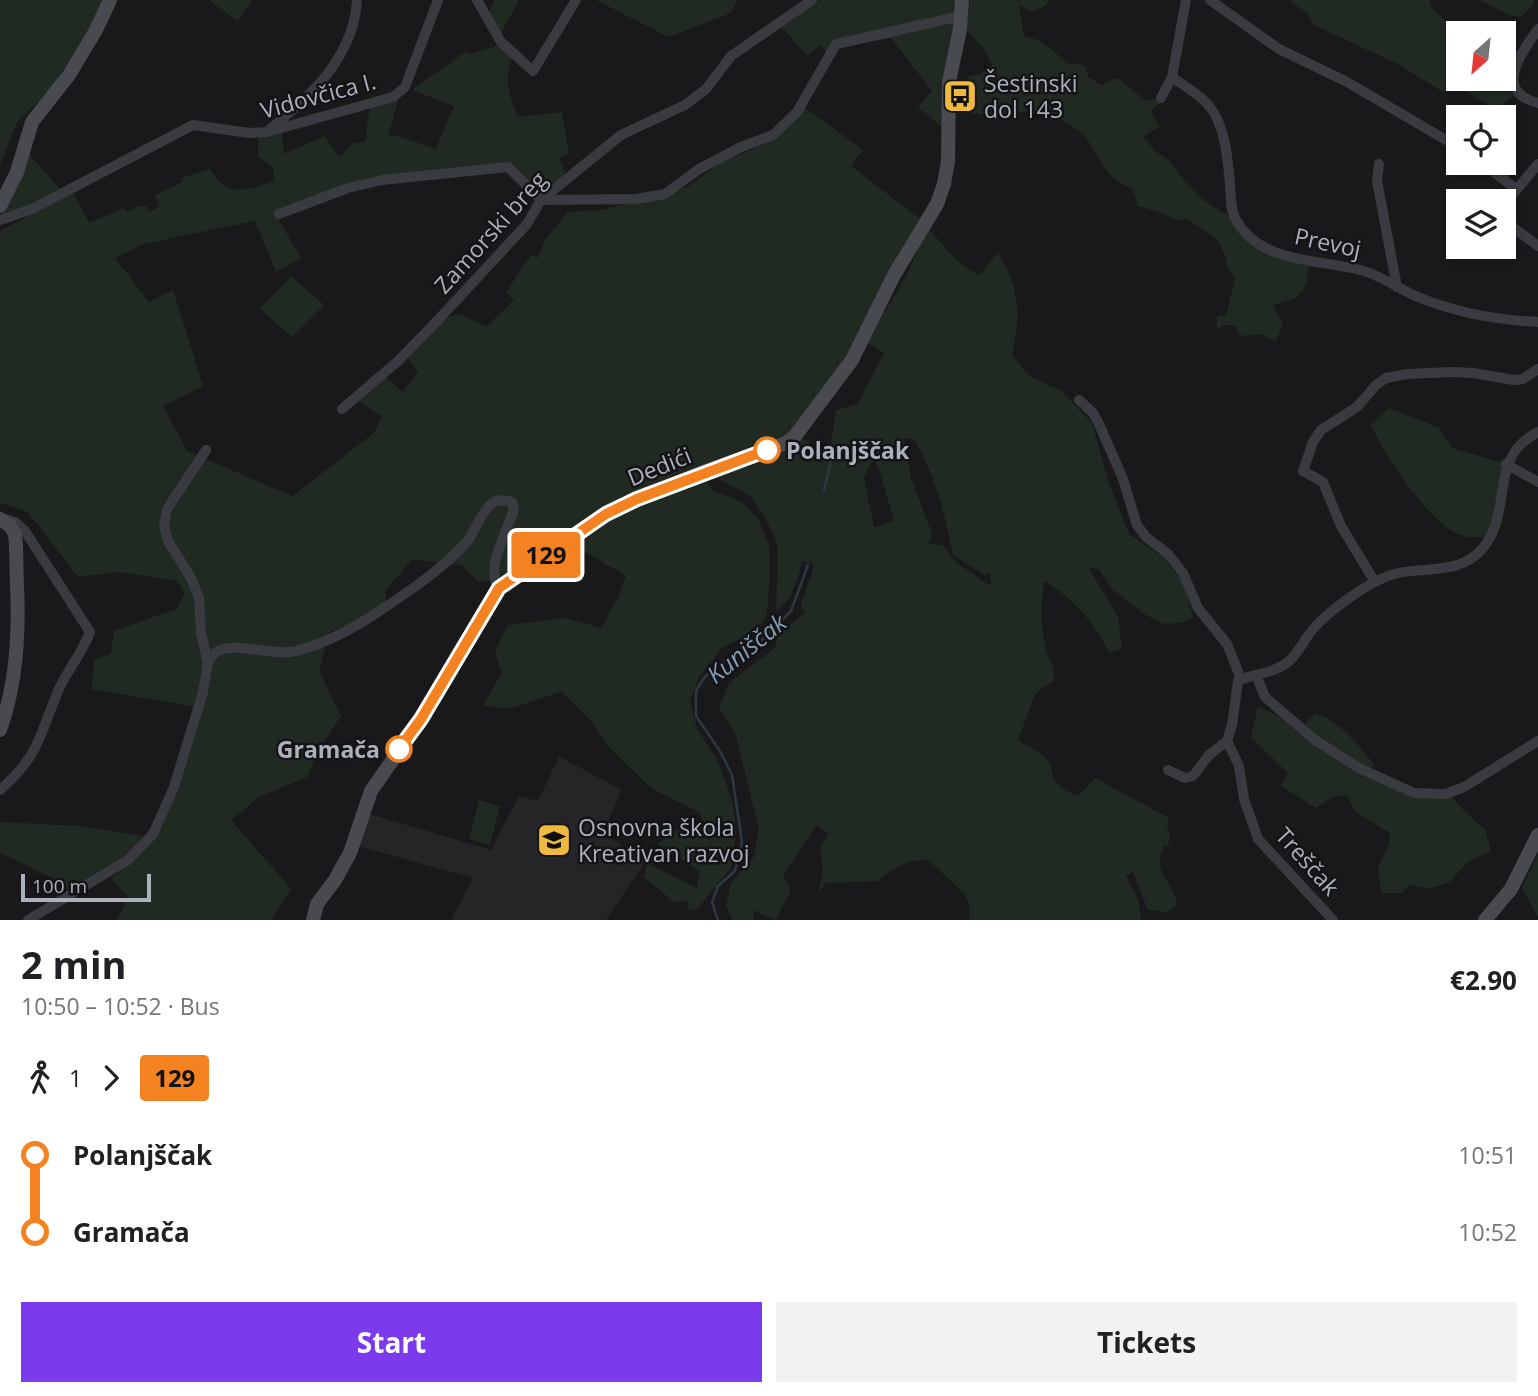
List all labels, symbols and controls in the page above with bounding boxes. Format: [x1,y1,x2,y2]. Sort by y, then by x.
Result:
north arrow [1446,21,1516,91]
map controls [1446,21,1516,259]
street label: Vidovčica I. [257,64,379,126]
place label: Šestinski dol 143 [984,67,1077,125]
bus stop icon: Šestinski dol 143 [941,77,979,115]
button: locate [1446,105,1516,175]
street label: Zamorski breg [427,164,554,300]
button: layers [1446,189,1516,259]
street label: Prevoj [1292,219,1364,265]
place label: Polanjščak [786,434,910,466]
marker: Polanjščak [754,437,780,463]
street label: Dedići [622,439,696,493]
line badge: 129 [506,532,586,578]
text: 129 [525,538,567,571]
water label: Kuniščak [699,605,794,690]
place label: Gramača [277,733,380,765]
marker: Gramača [386,736,412,762]
place label: Osnovna škola Kreativan razvoj [578,811,750,869]
street label: Treščak [1269,820,1347,902]
school or university icon: Osnovna škola Kreativan razvoj [535,821,573,859]
scale bar [21,871,150,903]
text: 100 m [32,873,87,899]
text: 2 min [21,938,126,990]
text: €2.90 [1450,962,1517,998]
text: 10:50 – 10:52 · Bus [21,990,220,1022]
icon: walk [21,1059,59,1097]
icon: forward [92,1059,130,1097]
text: 129 [154,1061,195,1094]
text: 1 [69,1062,82,1094]
text: Polanjščak [73,1137,212,1173]
text: 10:51 [1458,1139,1517,1171]
text: Gramača [73,1214,190,1250]
text: 10:52 [1458,1216,1517,1248]
button: Start [21,1302,762,1382]
button: Tickets [776,1302,1517,1382]

